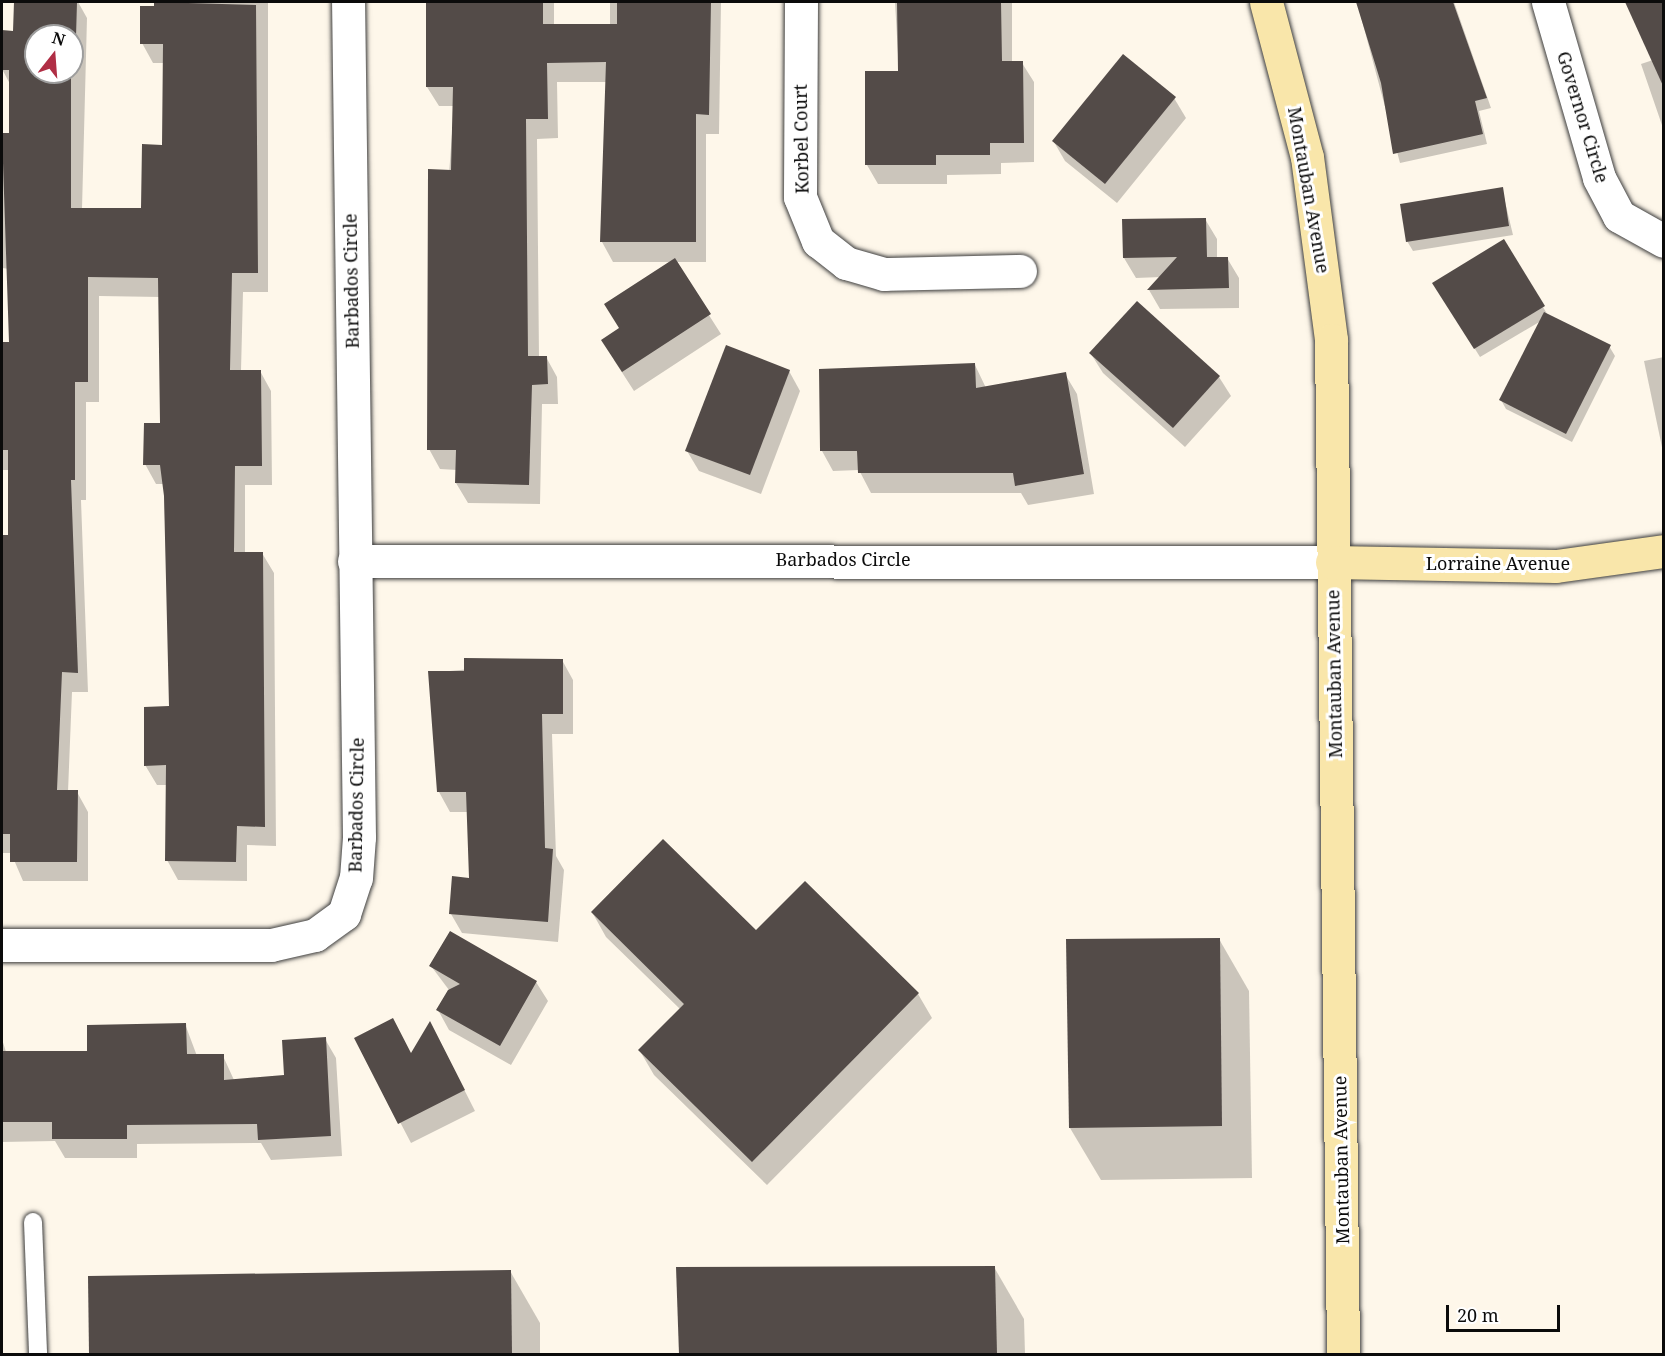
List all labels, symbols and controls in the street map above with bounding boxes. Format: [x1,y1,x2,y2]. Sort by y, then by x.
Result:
north arrow [24,24,84,84]
text: N [49,26,68,51]
street label: Governor Circle [1553,49,1613,185]
street label: Korbel Court [789,84,813,194]
street label: Montauban Avenue [1284,105,1334,275]
street label: Barbados Circle [339,213,363,349]
street label: Barbados Circle [775,548,911,570]
street label: Lorraine Avenue [1426,552,1570,574]
street label: Montauban Avenue [1322,590,1346,758]
street label: Barbados Circle [344,737,368,873]
street label: Montauban Avenue [1329,1076,1353,1244]
scale bar [1449,1293,1563,1331]
text: 20 m [1457,1303,1499,1327]

